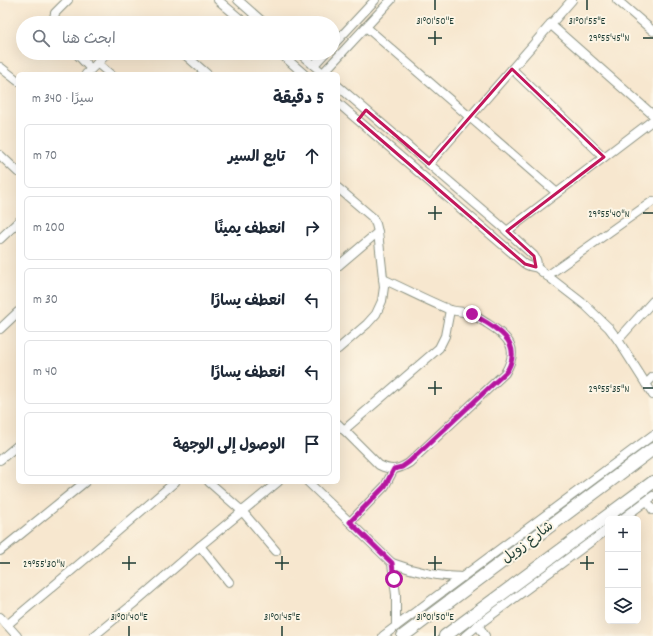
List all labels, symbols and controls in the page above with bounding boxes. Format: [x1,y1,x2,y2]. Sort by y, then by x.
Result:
text: 31°01'50"E [416,15,454,29]
text: 31°01'55"E [569,15,606,29]
search box [16,16,340,60]
icon: search [30,27,52,49]
text: ابحث هنا [62,29,116,51]
text: 29°55'45"N [589,32,629,46]
text: 5 دقيقة [273,88,324,112]
text: سيرًا · 340 m [32,90,94,109]
icon: ahead [301,145,323,167]
text: 70 m [33,147,57,166]
text: تابع السير [228,147,285,169]
text: 29°55'40"N [588,208,630,222]
icon: right [301,217,323,239]
text: 200 m [33,219,65,238]
text: انعطف يمينًا [215,219,285,241]
icon: left [301,289,323,311]
text: 30 m [33,291,58,310]
text: انعطف يسارًا [211,291,285,313]
route end [463,305,481,323]
icon: left [301,361,323,383]
text: 40 m [33,363,57,382]
text: انعطف يسارًا [211,363,285,385]
text: 29°55'35"N [589,383,630,397]
icon: arrive [301,433,323,455]
text: الوصول إلى الوجهة [173,435,285,457]
map controls [605,516,641,624]
button: + [605,516,641,552]
street label: شارع زويل [498,517,558,569]
button: − [605,552,641,588]
text: 29°55'30"N [23,558,65,572]
route start [385,570,403,588]
button: layers [605,588,641,624]
text: 31°01'40"E [110,611,148,625]
text: 31°01'45"E [264,611,301,625]
text: 31°01'50"E [416,611,454,625]

